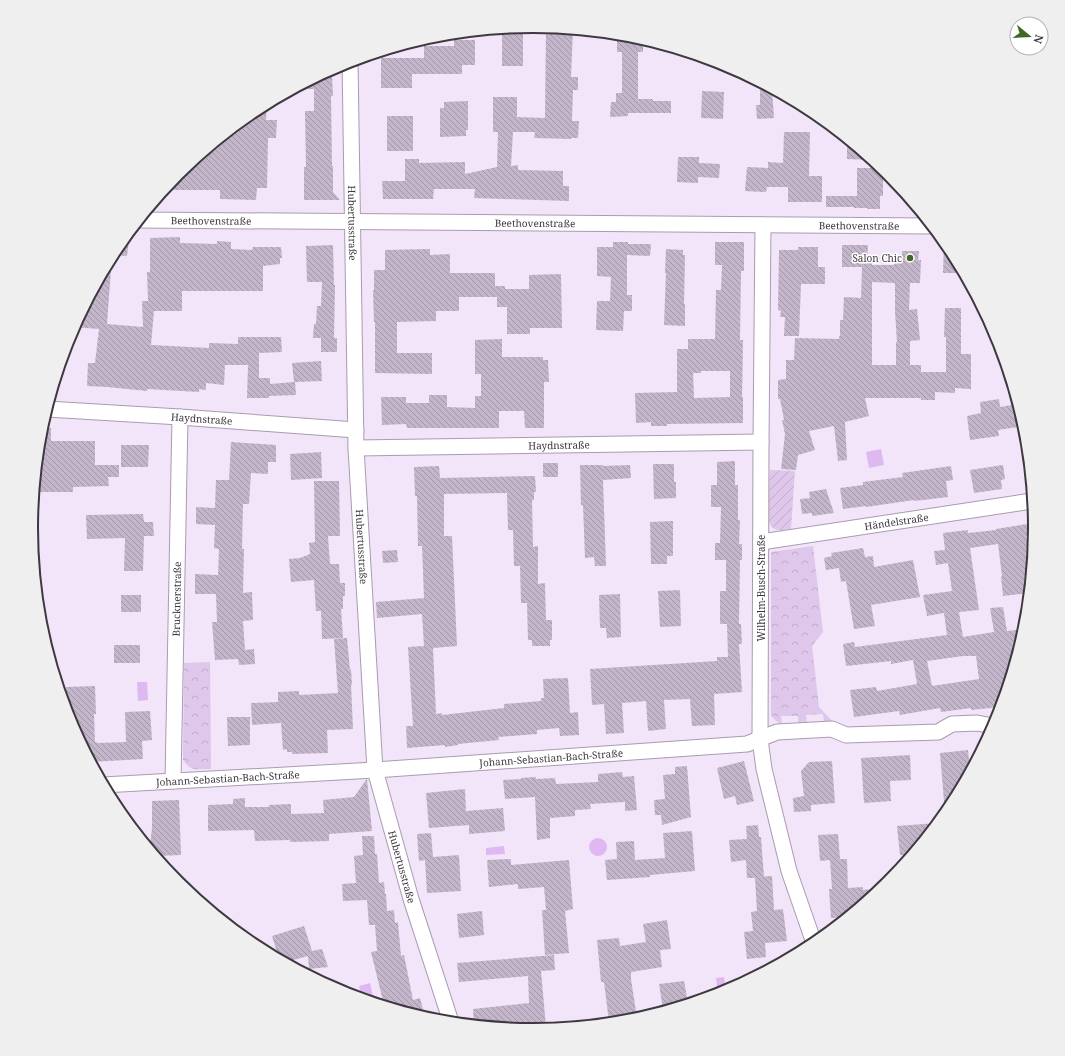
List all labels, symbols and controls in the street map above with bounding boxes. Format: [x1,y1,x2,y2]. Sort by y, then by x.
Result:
north arrow [1009,16,1049,56]
text: N [1030,33,1047,46]
street label: Hubertusstraße [345,185,360,261]
street label: Beethovenstraße [171,213,251,228]
street label: Beethovenstraße [495,216,575,230]
street label: Beethovenstraße [819,218,899,233]
place label: Salon Chic [852,251,902,265]
marker: Salon Chic [905,253,915,263]
street label: Haydnstraße [171,409,233,428]
street label: Haydnstraße [528,438,590,452]
street label: Hubertusstraße [353,509,371,585]
street label: Händelstraße [863,510,929,533]
street label: Wilhelm-Busch-Straße [754,535,768,641]
street label: Brucknerstraße [169,561,184,637]
street label: Johann-Sebastian-Bach-Straße [478,746,623,770]
street label: Johann-Sebastian-Bach-Straße [155,767,300,789]
street label: Hubertusstraße [385,829,419,905]

